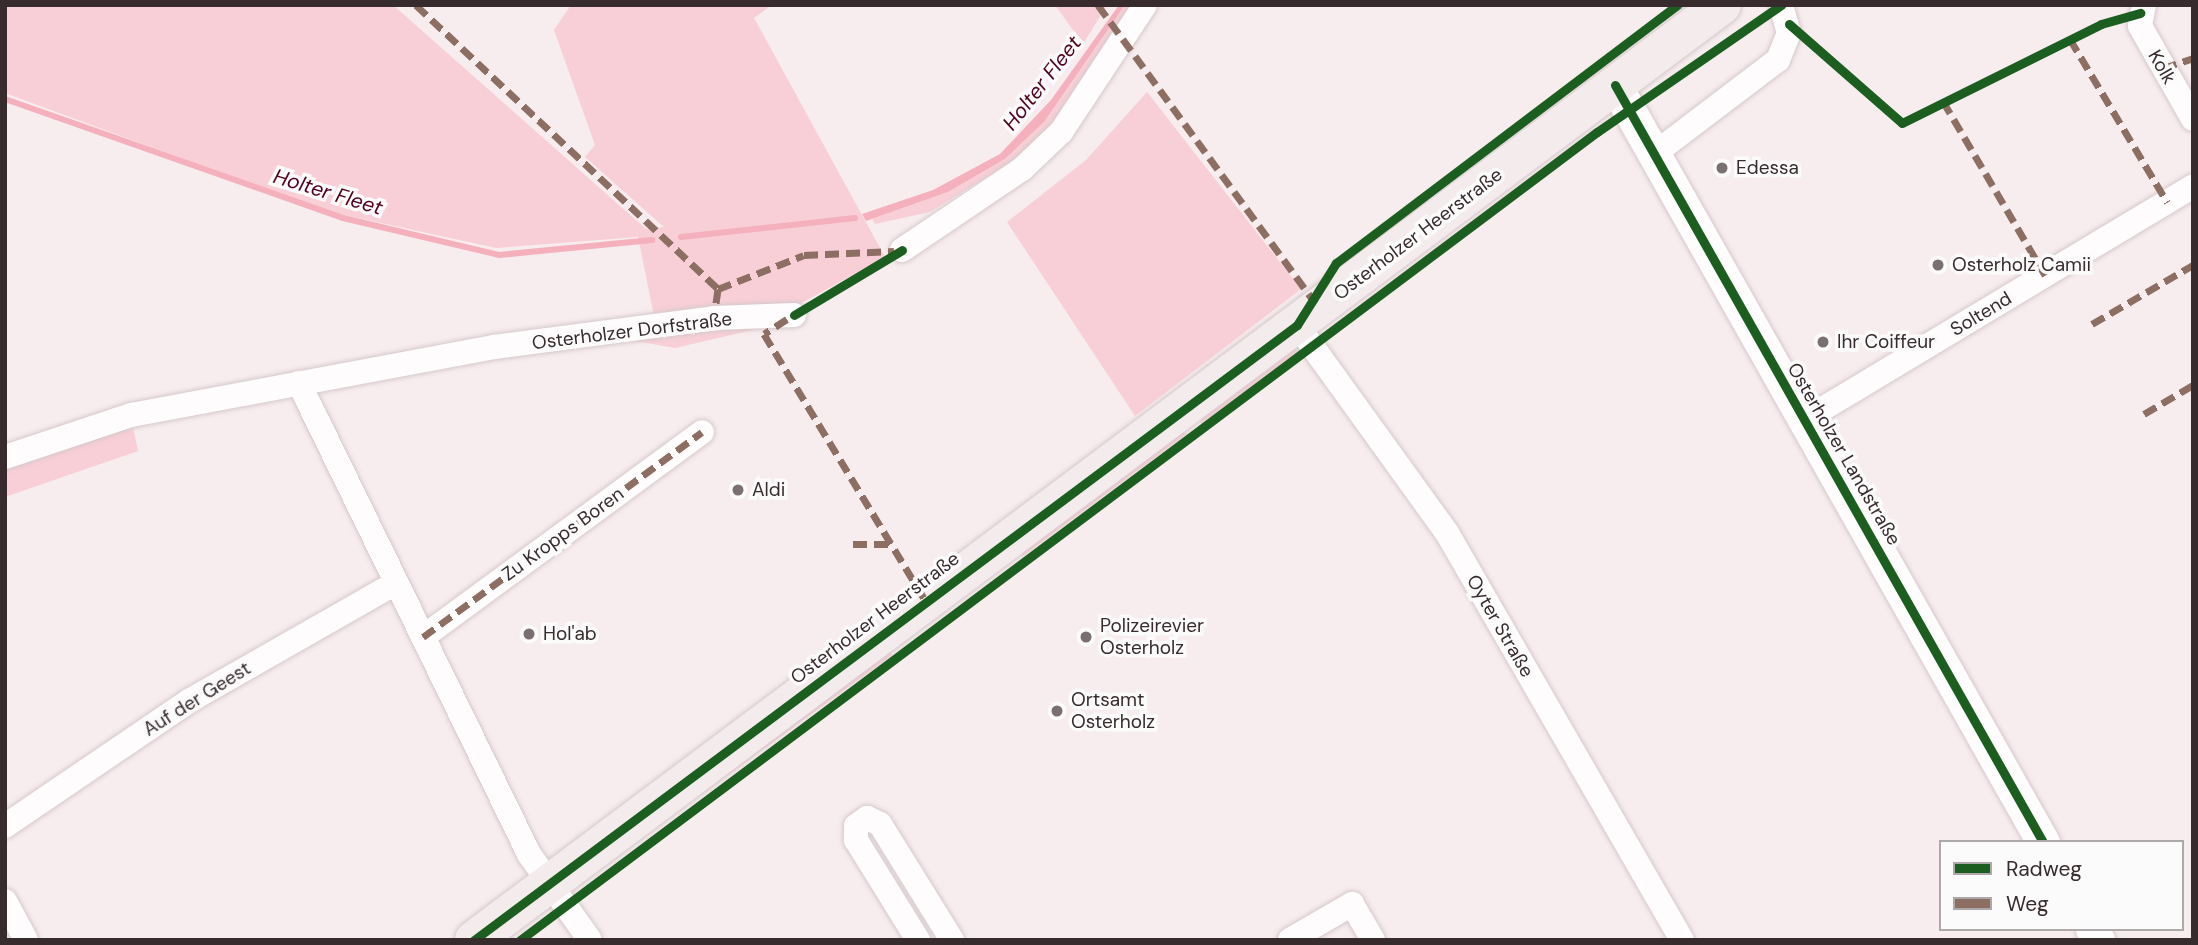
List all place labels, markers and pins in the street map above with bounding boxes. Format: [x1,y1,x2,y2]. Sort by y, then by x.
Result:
place label: Edessa [1736,157,1799,179]
marker: Edessa [1714,160,1730,176]
place label: Osterholz Camii [1952,254,2091,276]
marker: Osterholz Camii [1930,257,1946,273]
place label: Ihr Coiffeur [1837,331,1935,353]
marker: Ihr Coiffeur [1815,334,1831,350]
place label: Aldi [752,479,785,501]
marker: Aldi [730,482,746,498]
place label: Polizeirevier Osterholz [1100,615,1204,659]
place label: Hol'ab [543,623,597,645]
marker: Hol'ab [521,626,537,642]
marker: Polizeirevier Osterholz [1078,629,1094,645]
place label: Ortsamt Osterholz [1071,689,1155,733]
marker: Ortsamt Osterholz [1049,703,1065,719]

